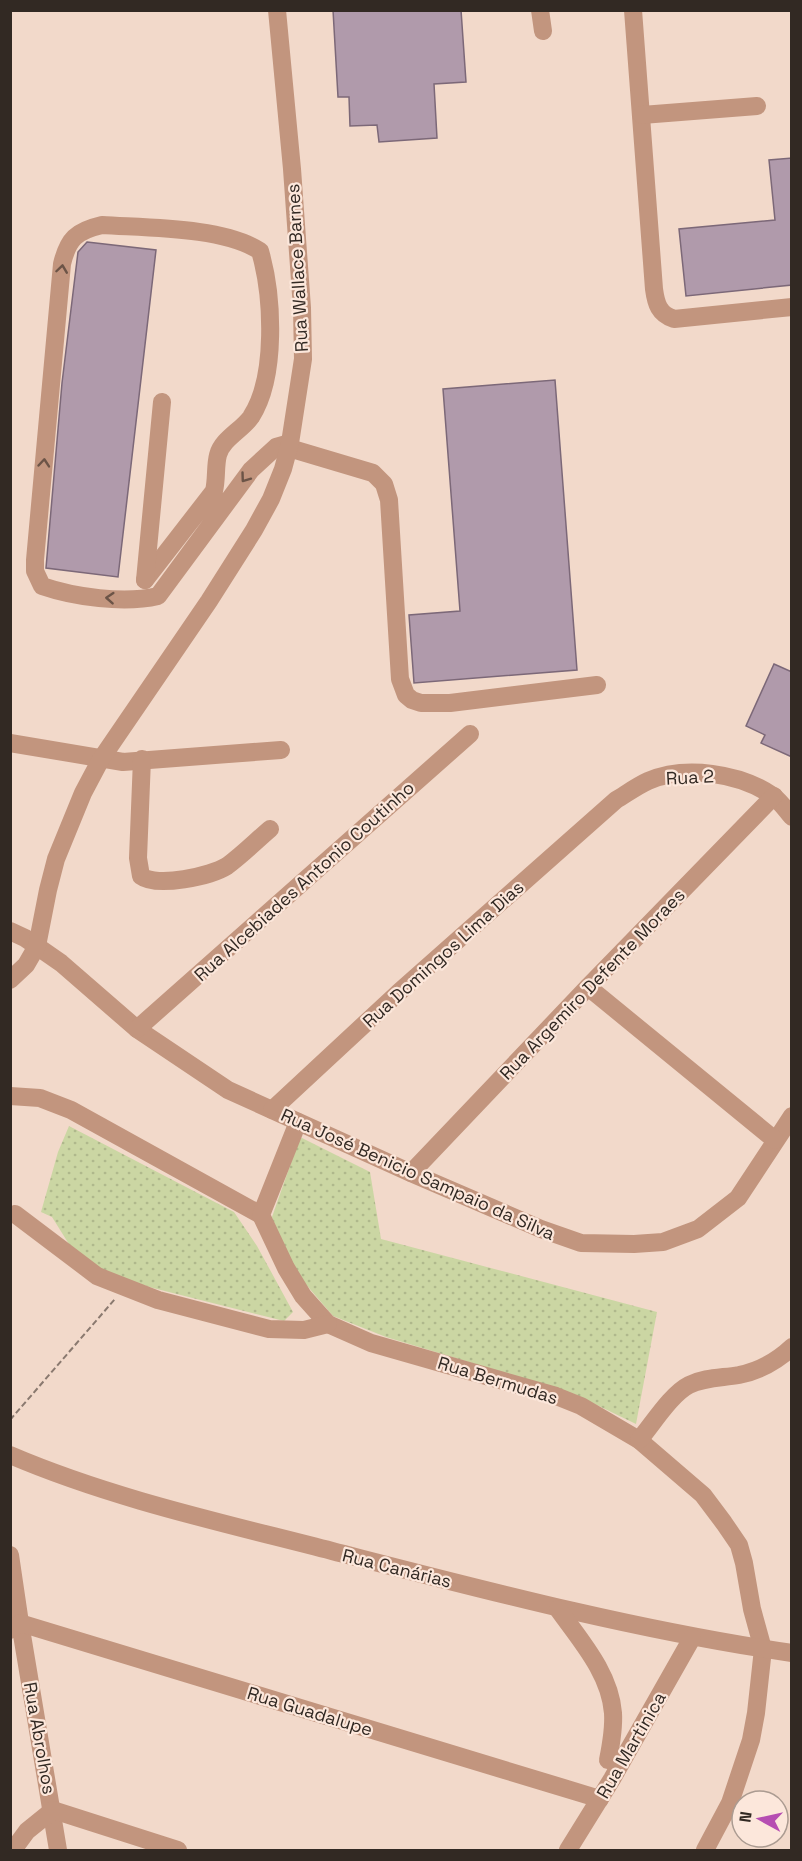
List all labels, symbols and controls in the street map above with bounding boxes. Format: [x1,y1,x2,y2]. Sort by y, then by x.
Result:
street label: Rua Wallace Barnes [281,183,313,353]
one-way arrow [56,264,68,273]
one-way arrow [37,458,50,467]
one-way arrow [241,472,252,483]
one-way arrow [106,592,115,605]
street label: Rua 2 [665,764,715,790]
street label: Rua Alcebiades Antonio Coutinho [189,776,419,986]
street label: Rua Domingos Lima Dias [358,876,528,1032]
street label: Rua Argemiro Defente Moraes [494,884,690,1084]
street label: Rua José Benicio Sampaio da Silva [277,1103,559,1245]
street label: Rua Bermudas [435,1351,561,1409]
street label: Rua Canárias [340,1543,454,1593]
street label: Rua Abrolhos [19,1680,61,1796]
street label: Rua Guadalupe [244,1681,376,1741]
street label: Rua Martinica [591,1688,671,1802]
north arrow [730,1789,790,1849]
text: N [734,1810,757,1824]

